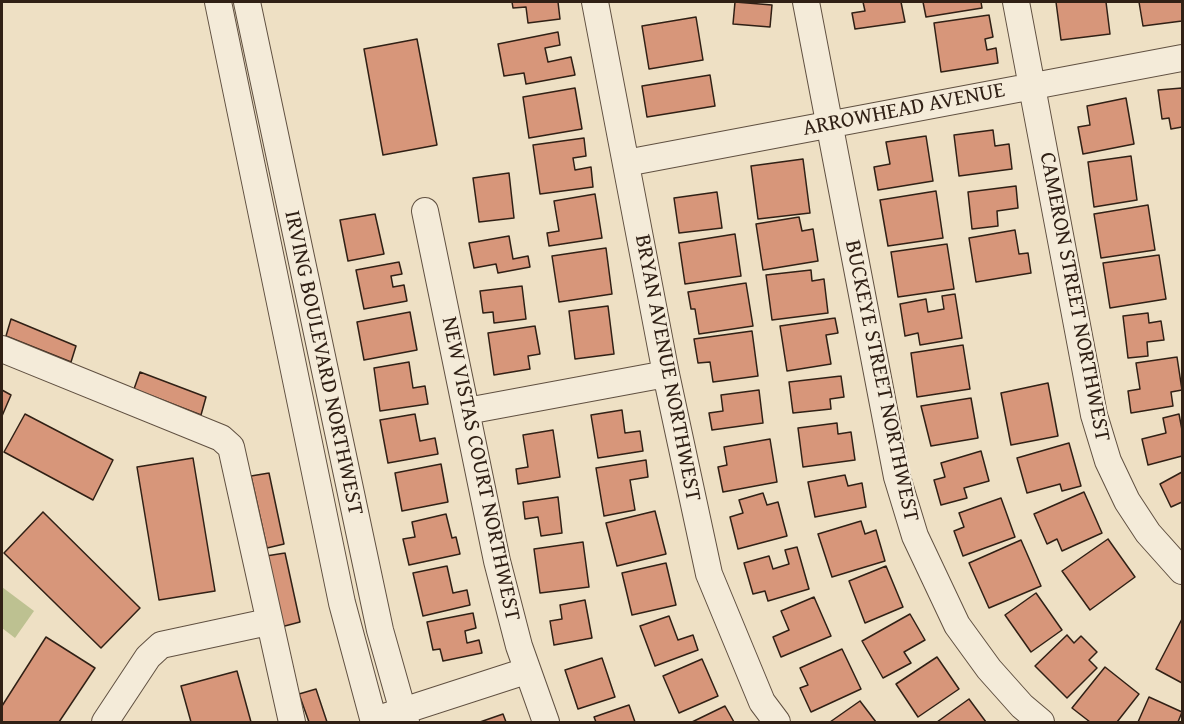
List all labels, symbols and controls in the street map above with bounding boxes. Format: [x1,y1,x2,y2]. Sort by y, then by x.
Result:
street label: ARROWHEAD AVENUE [801,77,1007,143]
street label: CAMERON STREET NORTHWEST [1033,150,1115,444]
street label: IRVING BOULEVARD NORTHWEST [278,208,368,518]
street label: BRYAN AVENUE NORTHWEST [628,232,706,504]
street label: BUCKEYE STREET NORTHWEST [838,238,924,524]
street label: NEW VISTAS COURT NORTHWEST [435,315,525,623]

